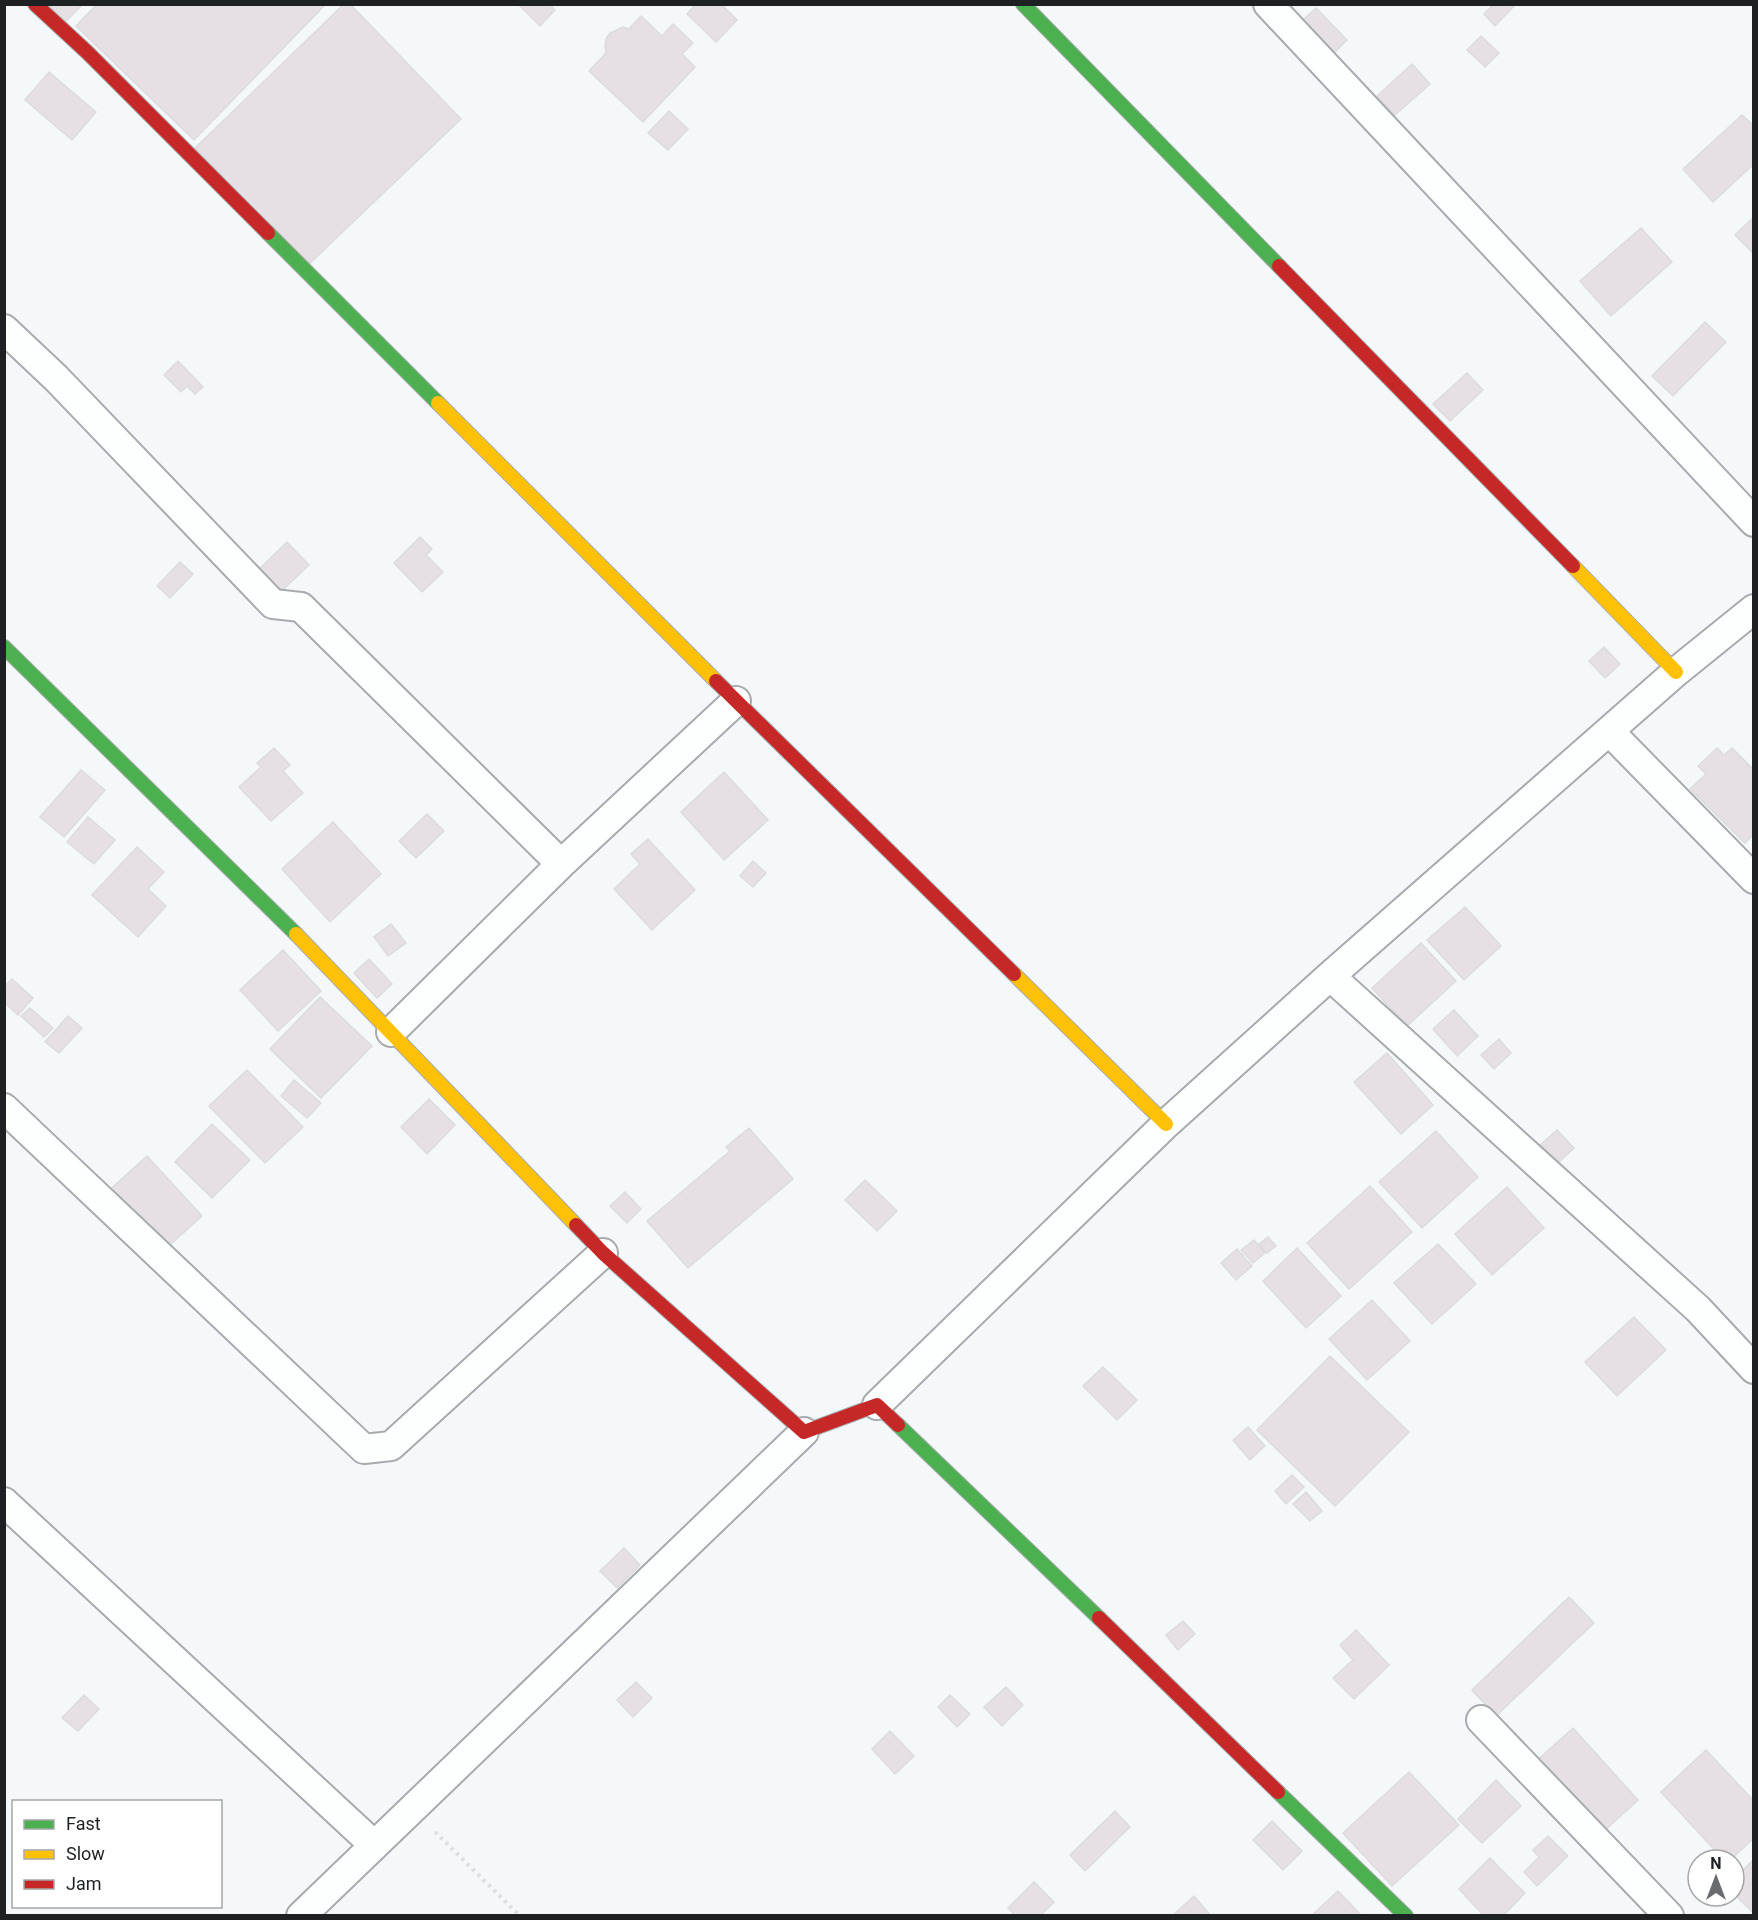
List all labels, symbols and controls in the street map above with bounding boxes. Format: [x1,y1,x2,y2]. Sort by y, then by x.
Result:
legend [12,1800,222,1908]
text: Fast [66,1813,101,1834]
text: Slow [66,1843,105,1864]
north arrow [1686,1848,1746,1908]
text: N [1710,1854,1722,1873]
text: Jam [66,1873,102,1894]

